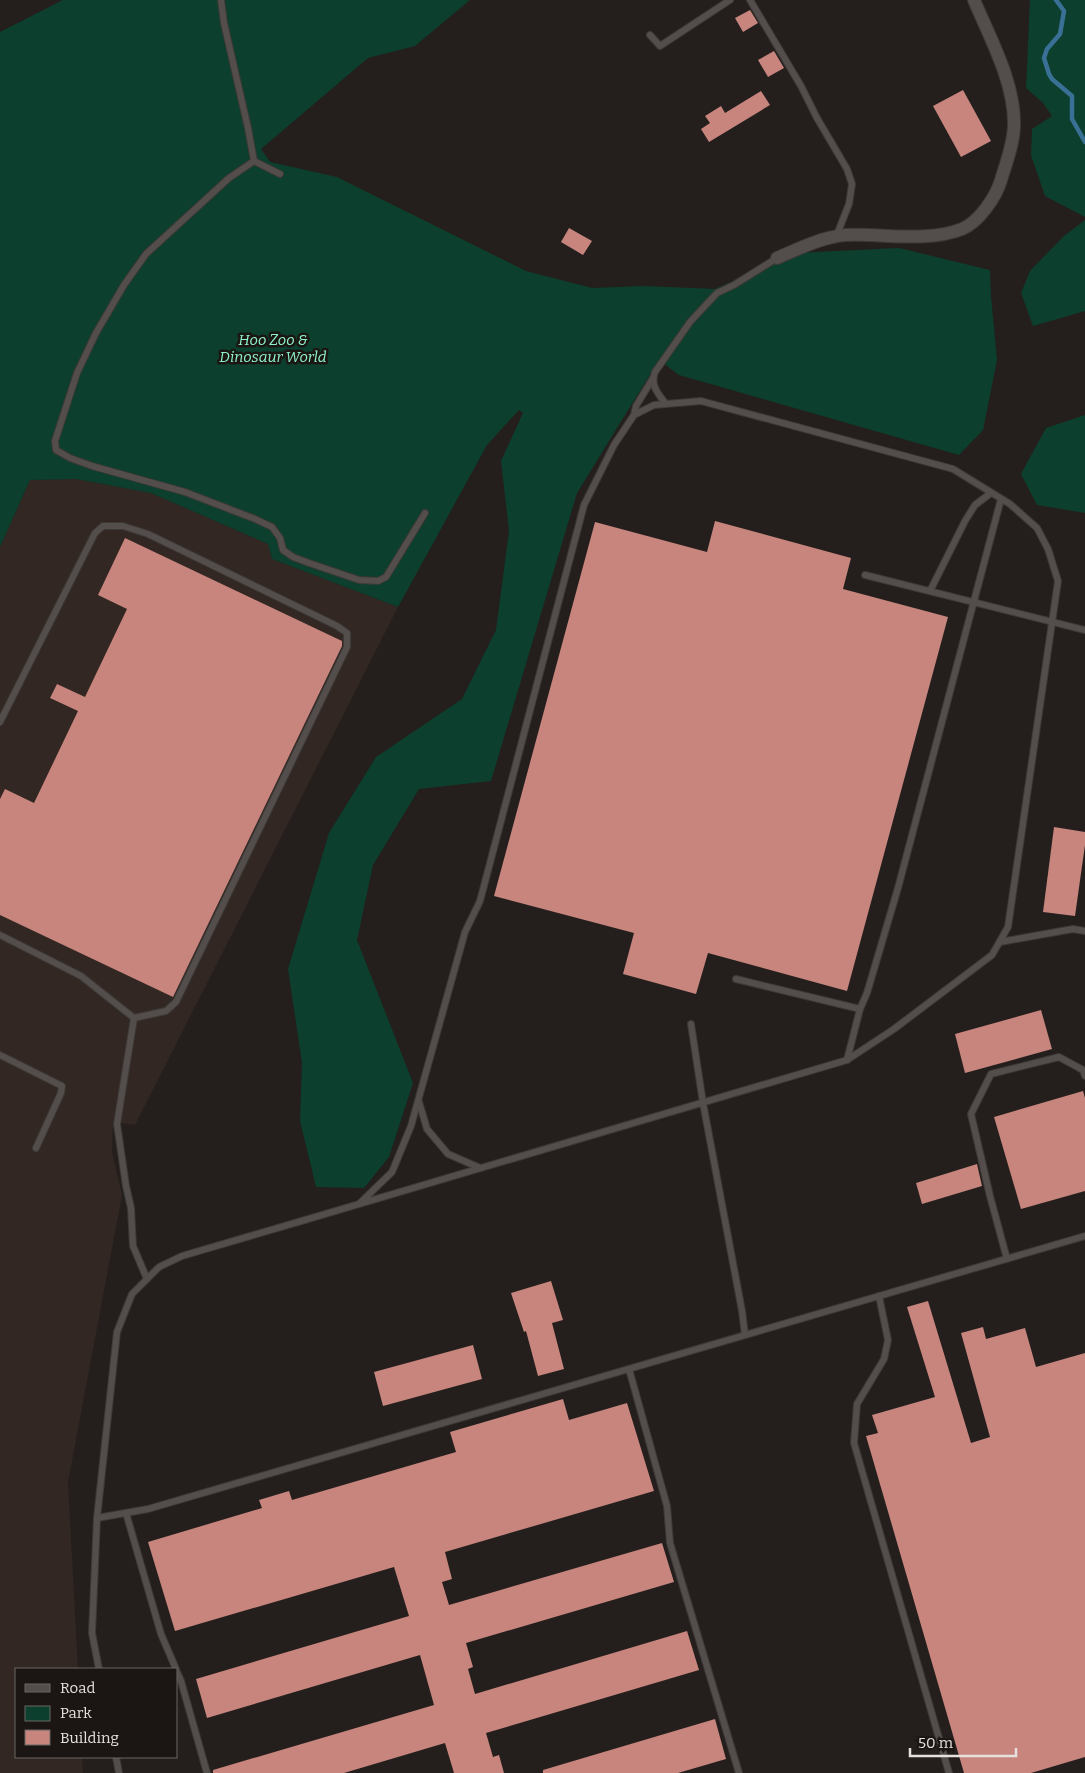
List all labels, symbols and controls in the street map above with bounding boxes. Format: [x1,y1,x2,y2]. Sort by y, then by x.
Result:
park label: Hoo Zoo & Dinosaur World [219,331,327,366]
legend [15,1668,178,1758]
text: Road [60,1679,95,1697]
text: Park [60,1704,92,1722]
scale bar [910,1726,1016,1758]
text: Building [60,1729,119,1747]
text: 50 m [918,1734,954,1752]

